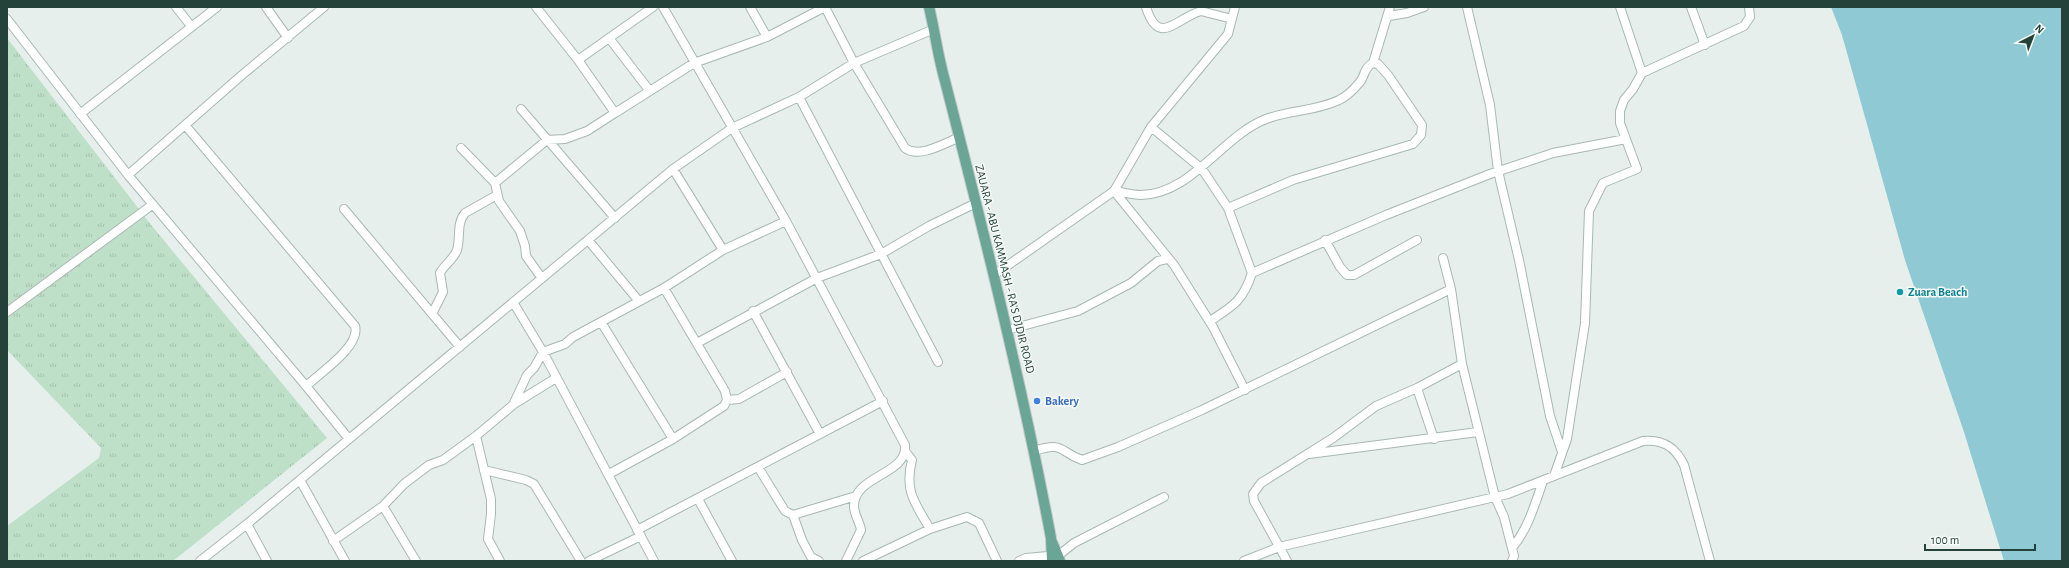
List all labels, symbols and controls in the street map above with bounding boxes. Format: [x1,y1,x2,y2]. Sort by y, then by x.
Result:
north arrow [2013,16,2053,56]
text: N [2033,22,2046,36]
street label: ZAUARA - ABU KAMMASH - RA'S DJDIR ROAD [973,163,1037,375]
place label: Zuara Beach [1908,286,1967,298]
marker: Zuara Beach [1895,287,1905,297]
place label: Bakery [1045,395,1079,408]
marker: Bakery [1032,396,1042,406]
scale bar [1925,526,2035,552]
text: 100 m [1931,534,1959,546]

